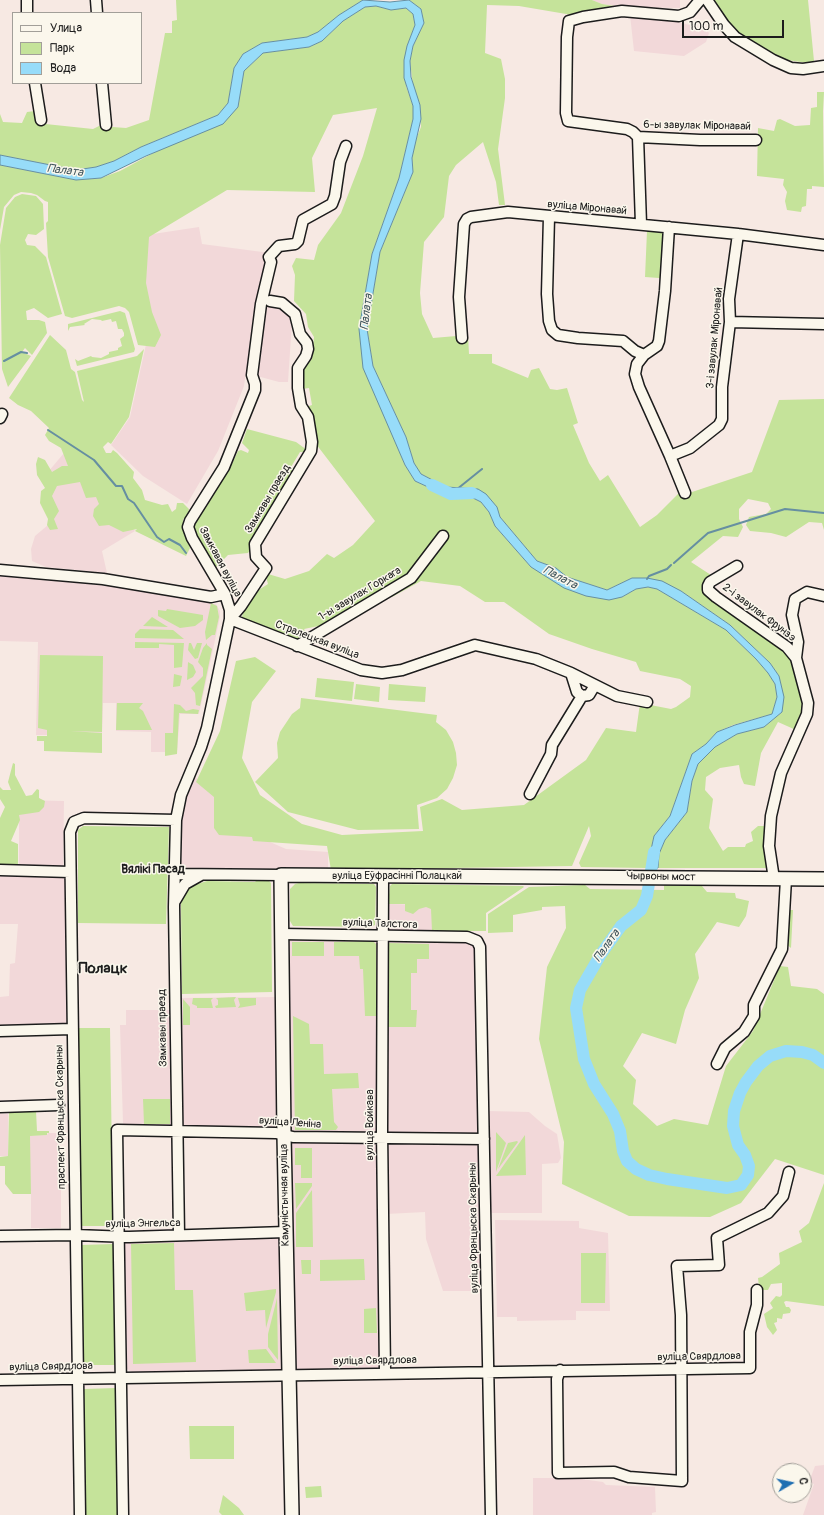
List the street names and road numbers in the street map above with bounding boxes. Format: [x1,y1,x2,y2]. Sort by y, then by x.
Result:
street label: 6-ы завулак Міронавай [643,118,751,134]
street label: вуліца Міронавай [547,198,627,218]
street label: 3-і завулак Міронавай [704,287,726,389]
street label: Замкавы праезд [242,462,294,536]
street label: Замкавая вуліца [196,525,244,599]
street label: 1-ы завулак Горкага [316,564,404,624]
street label: 2-і завулак Фрунзэ [720,581,798,645]
street label: Стралецкая вуліца [273,618,361,662]
street label: вуліца Еўфрасінні Полацкай [332,869,462,883]
street label: Чырвоны мост [626,870,696,884]
street label: вуліца Талстога [342,916,418,932]
street label: Замкавы праезд [156,989,170,1067]
street label: праспект Францыска Скарыны [53,1045,69,1189]
street label: вуліца Войкава [363,1090,377,1160]
street label: вуліца Леніна [258,1114,322,1132]
street label: Камуністычная вуліца [278,1144,292,1246]
street label: вуліца Францыска Скарыны [466,1163,482,1293]
street label: вуліца Энгельса [105,1217,181,1231]
street label: вуліца Свярдлова [657,1350,741,1364]
street label: вуліца Свярдлова [333,1354,417,1368]
street label: вуліца Свярдлова [9,1360,93,1374]

